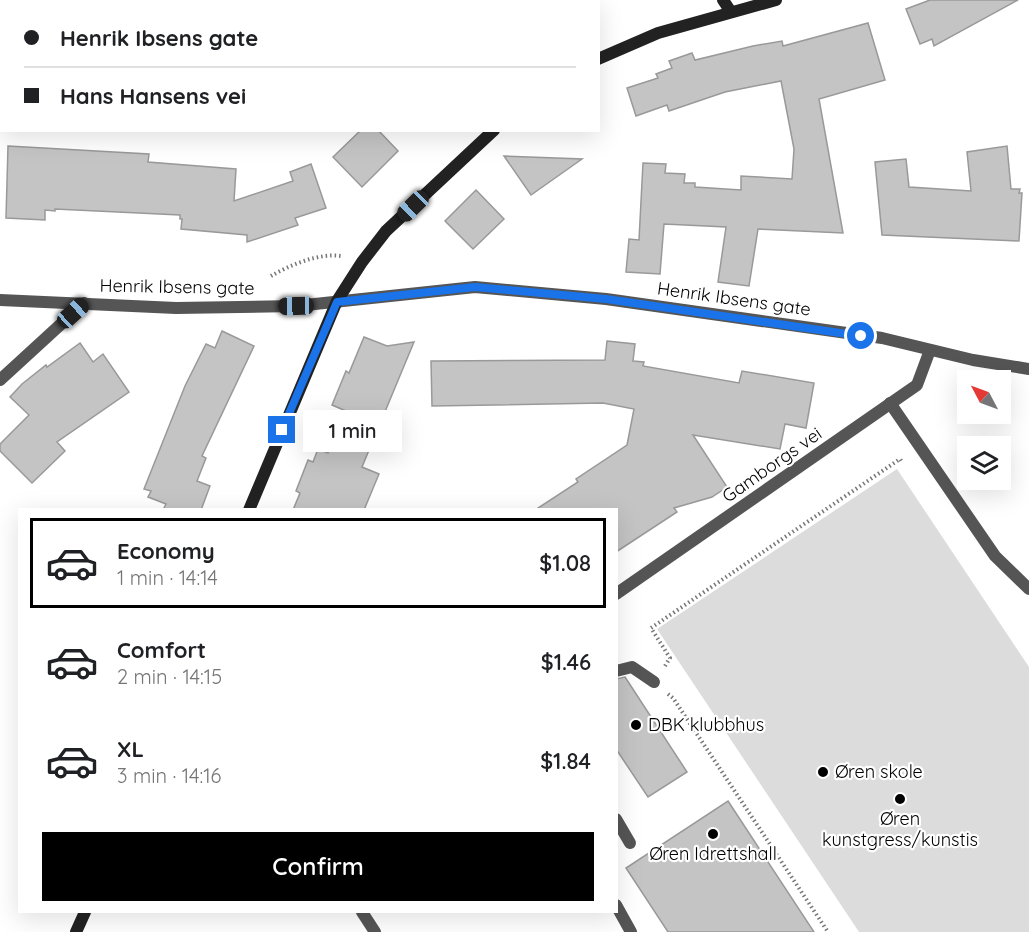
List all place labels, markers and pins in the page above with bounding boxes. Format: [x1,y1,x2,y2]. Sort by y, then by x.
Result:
place label: DBK klubbhus [648,713,764,736]
marker: DBK klubbhus [629,718,643,732]
place label: Øren skole [835,760,923,783]
marker: Øren skole [816,765,830,779]
marker: Øren kunstgress/kunstis [893,792,907,806]
place label: Øren kunstgress/kunstis [822,807,978,851]
marker: Øren Idrettshall [706,827,720,841]
place label: Øren Idrettshall [649,842,777,865]

